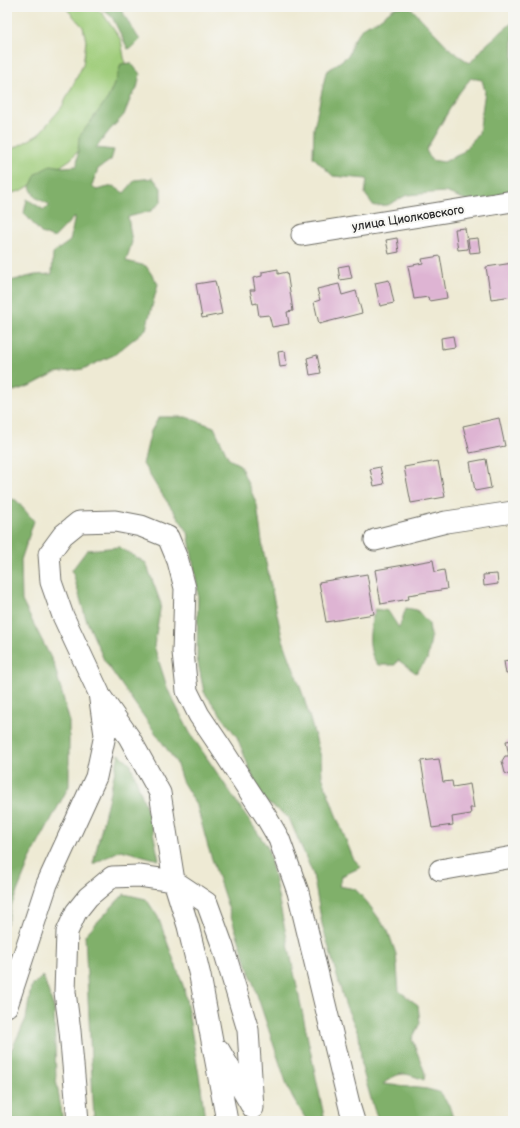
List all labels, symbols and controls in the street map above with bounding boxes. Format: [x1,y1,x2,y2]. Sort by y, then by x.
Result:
street label: улица Циолковского [351,202,465,235]

